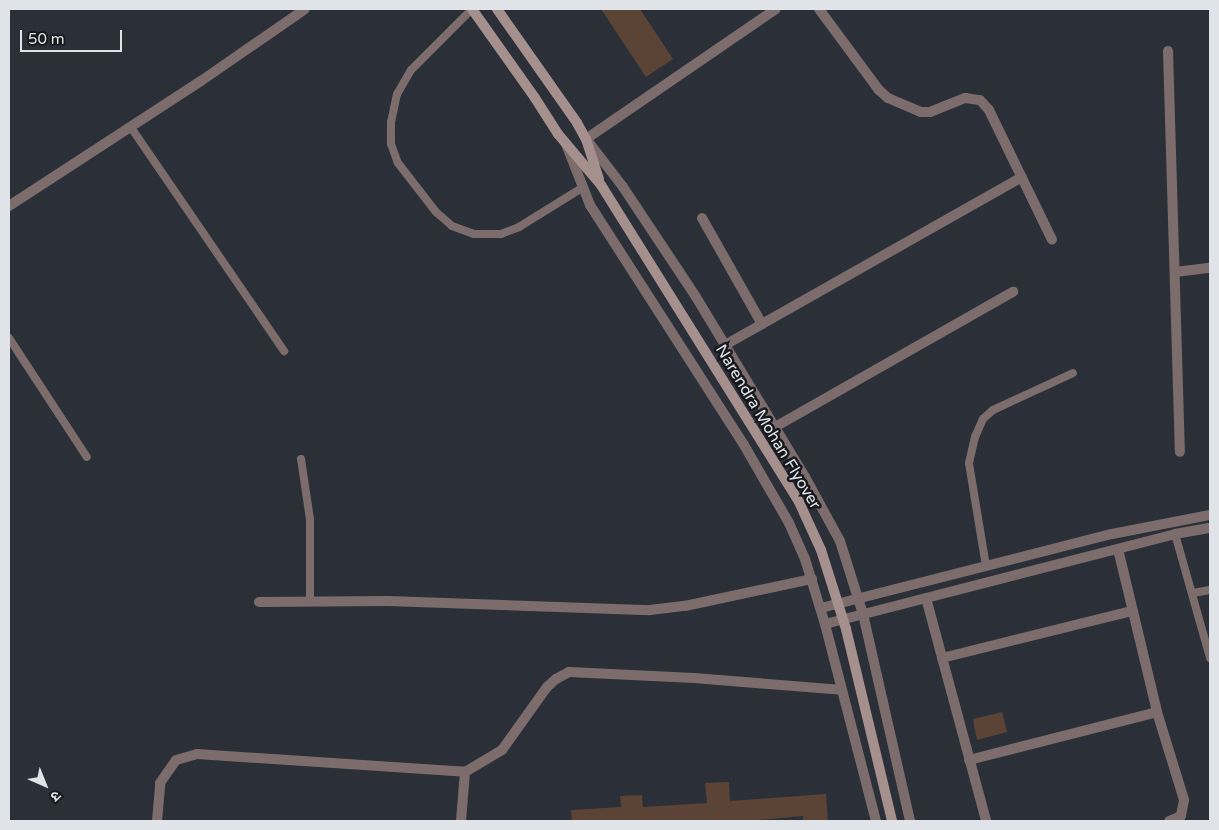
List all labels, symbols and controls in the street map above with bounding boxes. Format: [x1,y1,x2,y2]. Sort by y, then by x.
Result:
scale bar [22,20,125,52]
text: 50 m [28,30,65,48]
street label: Narendra Mohan Flyover [711,341,825,513]
north arrow [20,760,70,810]
text: उ [47,787,65,805]

